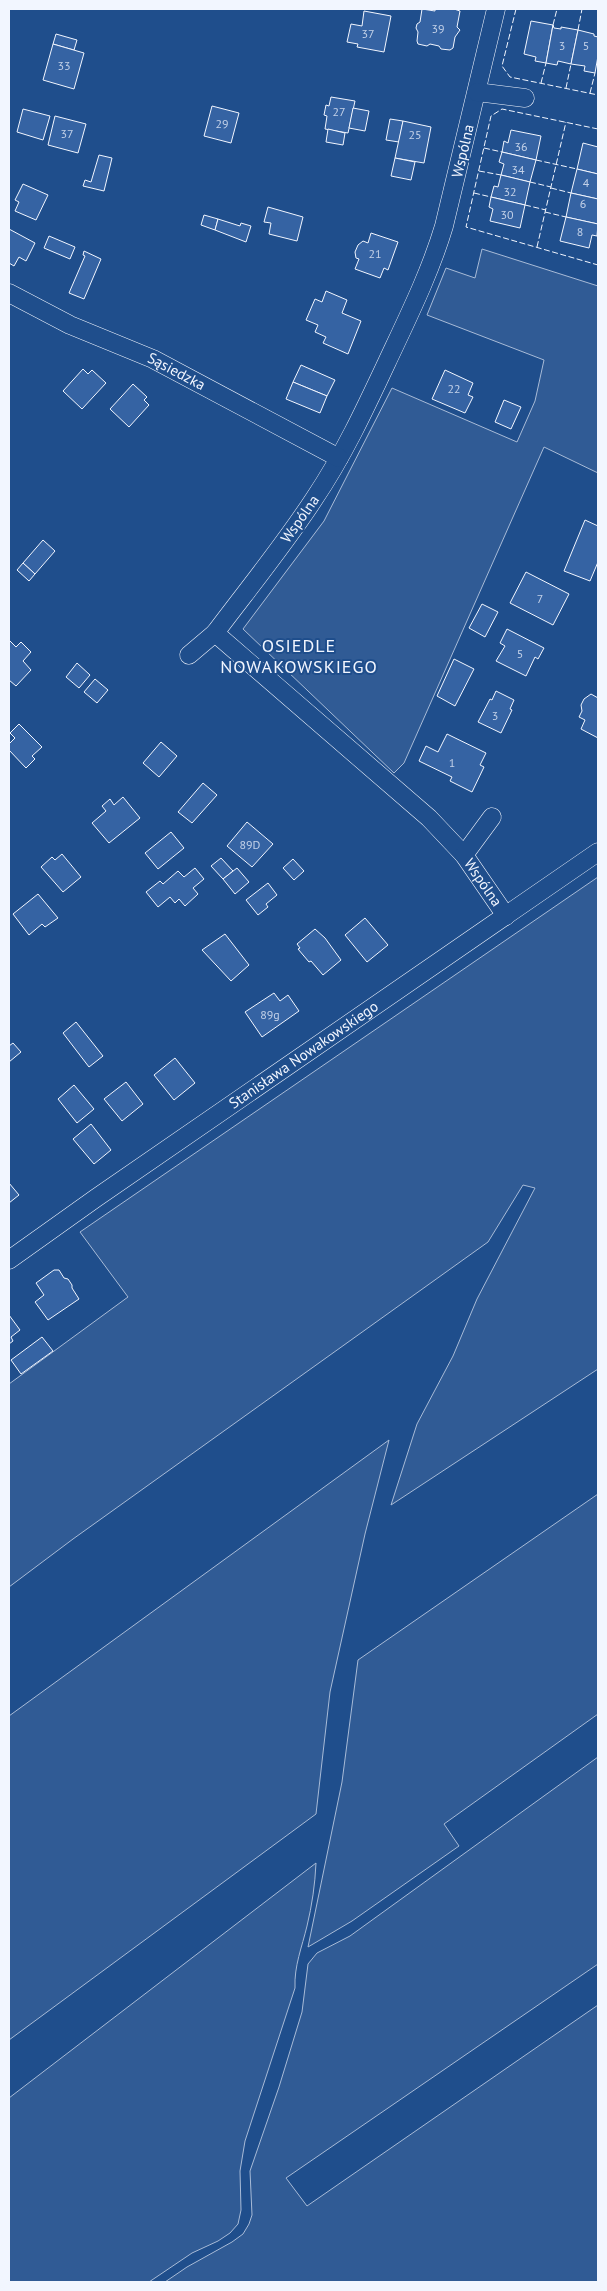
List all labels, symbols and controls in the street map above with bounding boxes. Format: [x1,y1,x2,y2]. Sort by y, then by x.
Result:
house number: 39 [431,21,445,36]
house number: 37 [361,26,375,41]
house number: 3 [559,38,565,53]
house number: 5 [583,38,589,53]
house number: 33 [57,58,71,73]
house number: 27 [332,104,346,119]
house number: 29 [215,116,229,131]
street label: Wspólna [447,122,478,179]
house number: 37 [60,126,74,141]
house number: 25 [408,127,422,142]
house number: 36 [514,139,528,154]
house number: 34 [511,162,525,177]
house number: 4 [583,175,590,190]
house number: 32 [503,184,517,199]
house number: 6 [580,196,586,211]
house number: 30 [500,207,514,222]
house number: 8 [577,224,583,239]
house number: 21 [368,246,382,261]
street label: Sąsiedzka [145,348,209,394]
house number: 22 [447,381,461,396]
street label: Wspólna [276,491,323,546]
house number: 7 [537,591,543,606]
district label: OSIEDLE NOWAKOWSKIEGO [220,634,378,678]
house number: 5 [517,646,523,661]
house number: 3 [492,708,498,723]
house number: 1 [449,755,455,770]
house number: 89D [240,837,261,852]
street label: Wspólna [460,854,507,910]
street label: Stanisława Nowakowskiego [225,996,382,1113]
house number: 89g [260,1007,280,1022]

